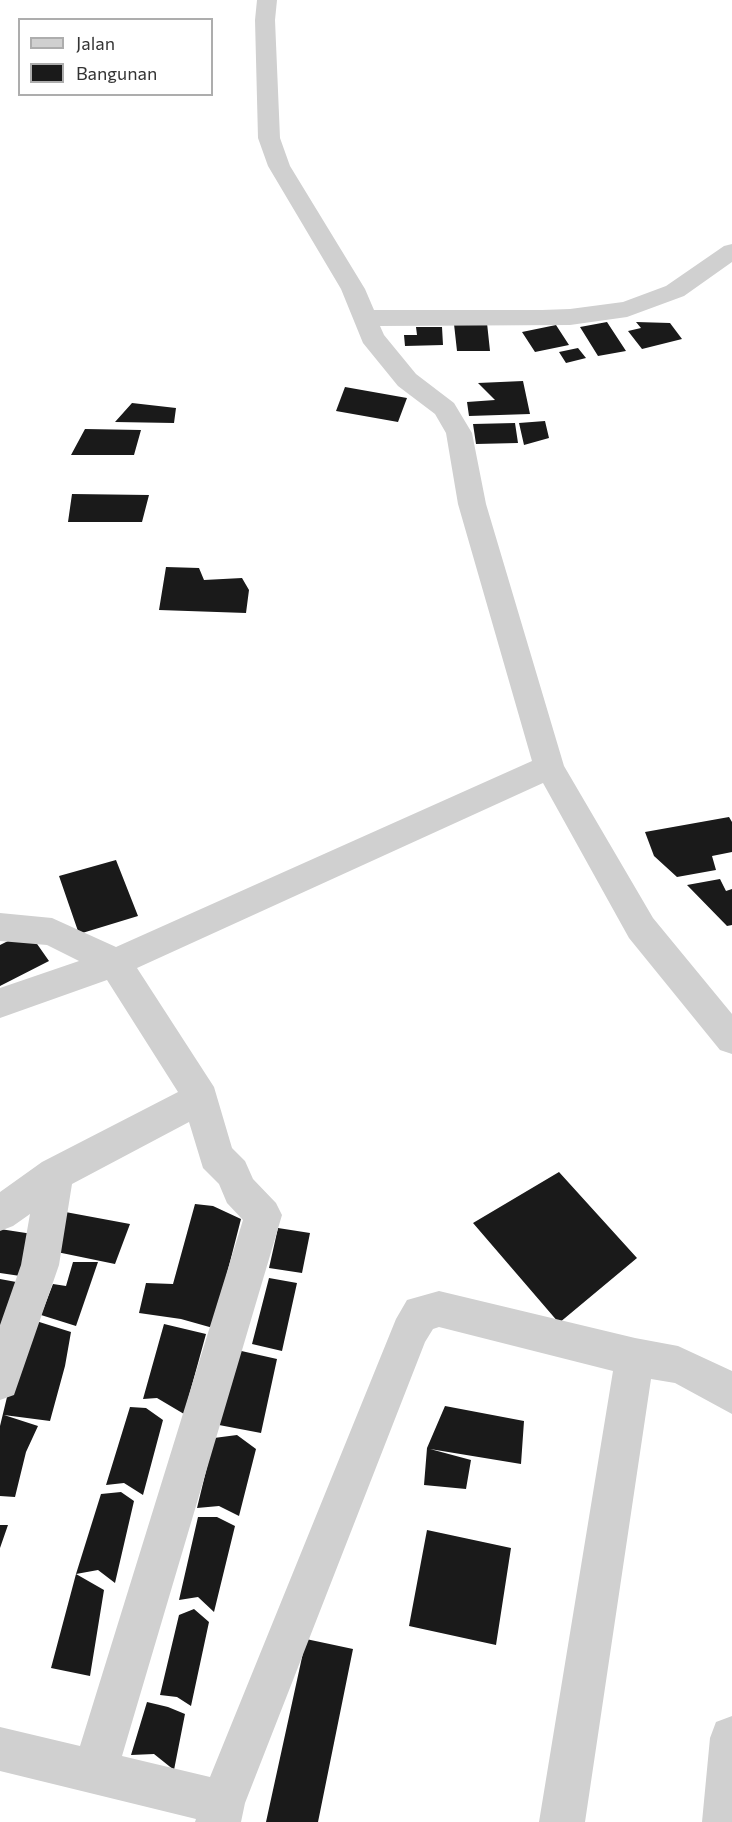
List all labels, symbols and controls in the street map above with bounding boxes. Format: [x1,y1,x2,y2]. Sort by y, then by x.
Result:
legend [18,18,213,96]
text: Jalan [76,32,115,54]
text: Bangunan [76,62,157,84]

